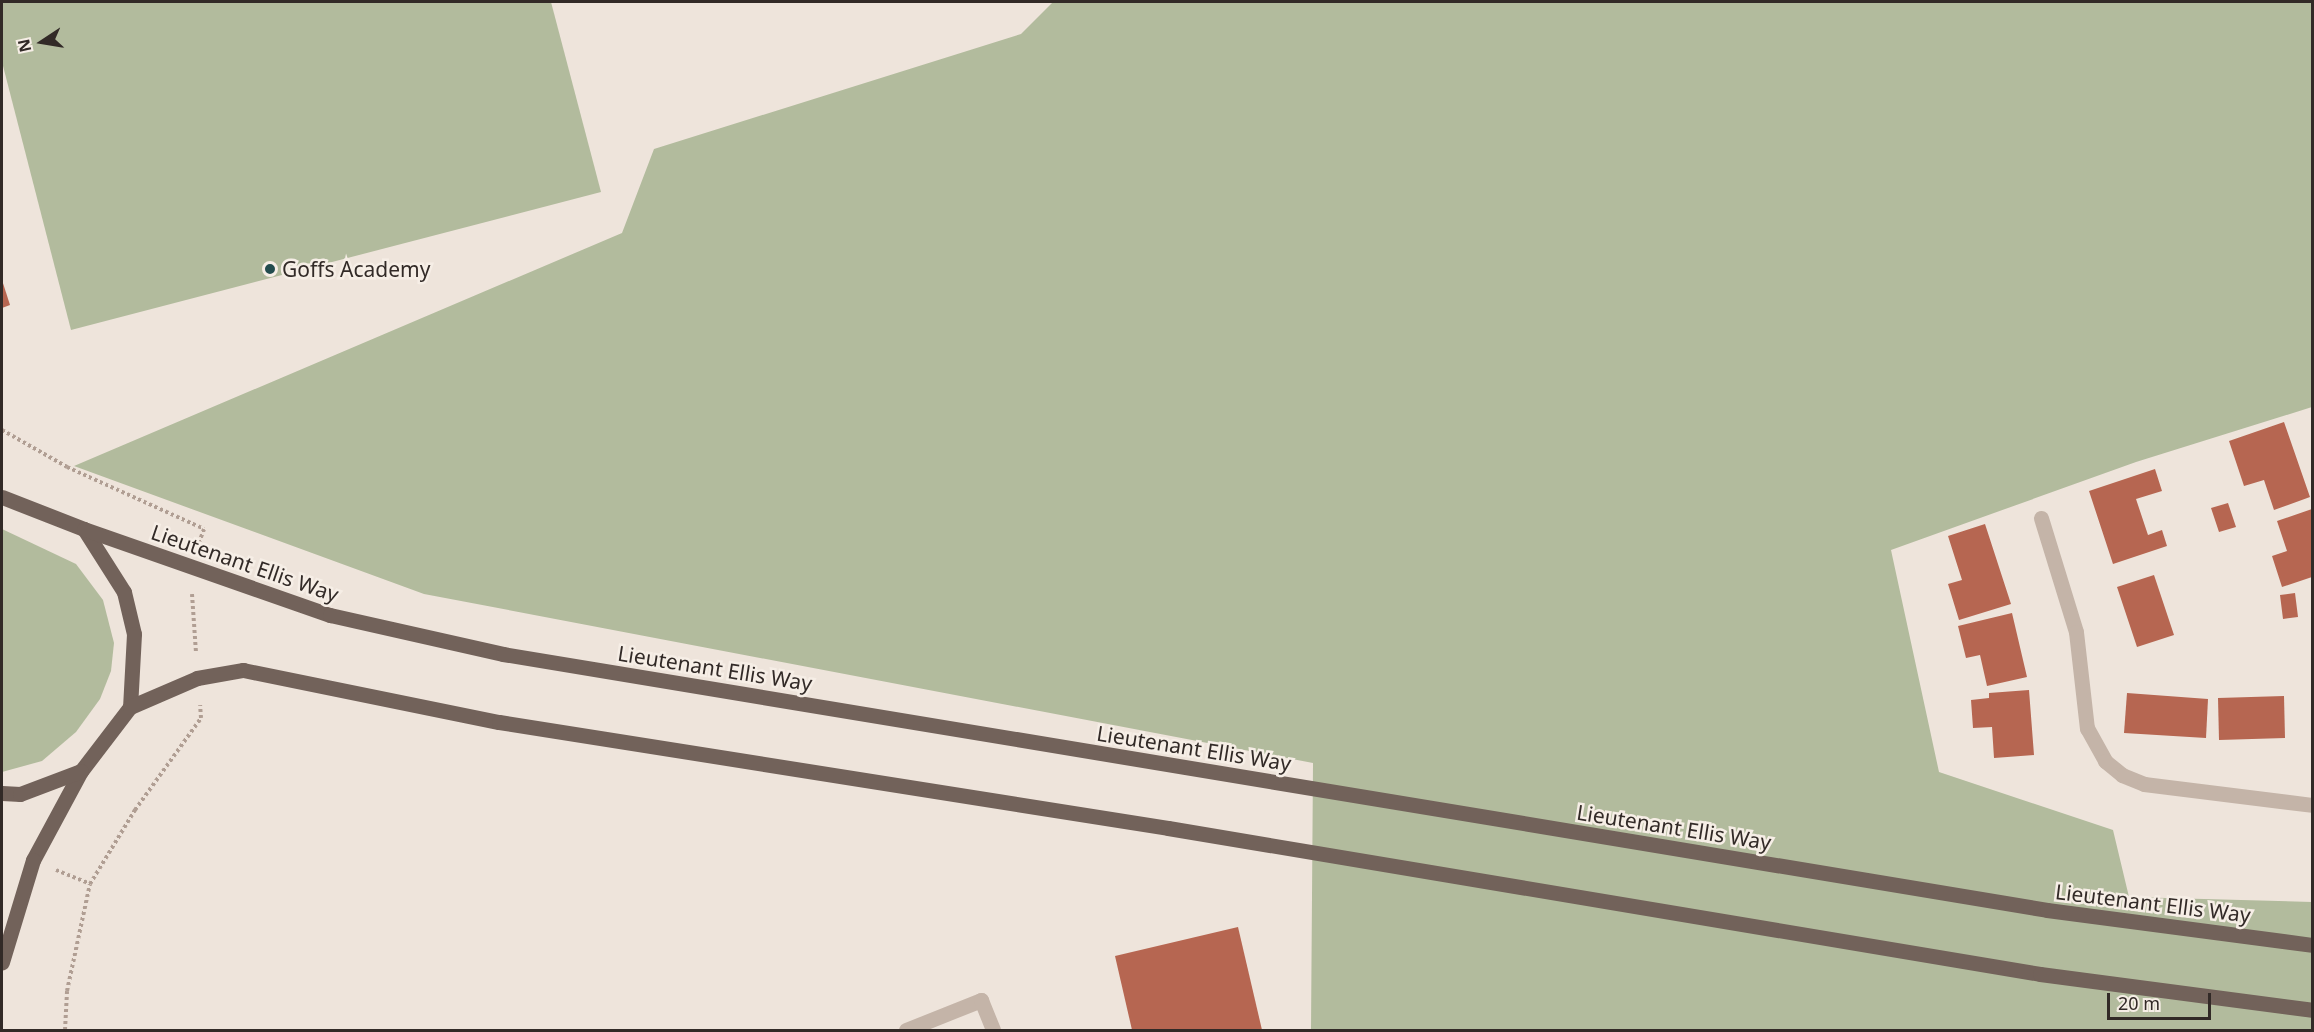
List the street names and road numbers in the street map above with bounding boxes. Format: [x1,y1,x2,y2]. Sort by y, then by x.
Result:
street label: Lieutenant Ellis Way [148,519,342,607]
street label: Lieutenant Ellis Way [616,640,814,696]
street label: Lieutenant Ellis Way [1095,720,1293,776]
street label: Lieutenant Ellis Way [1575,799,1773,855]
street label: Lieutenant Ellis Way [2054,879,2252,927]

